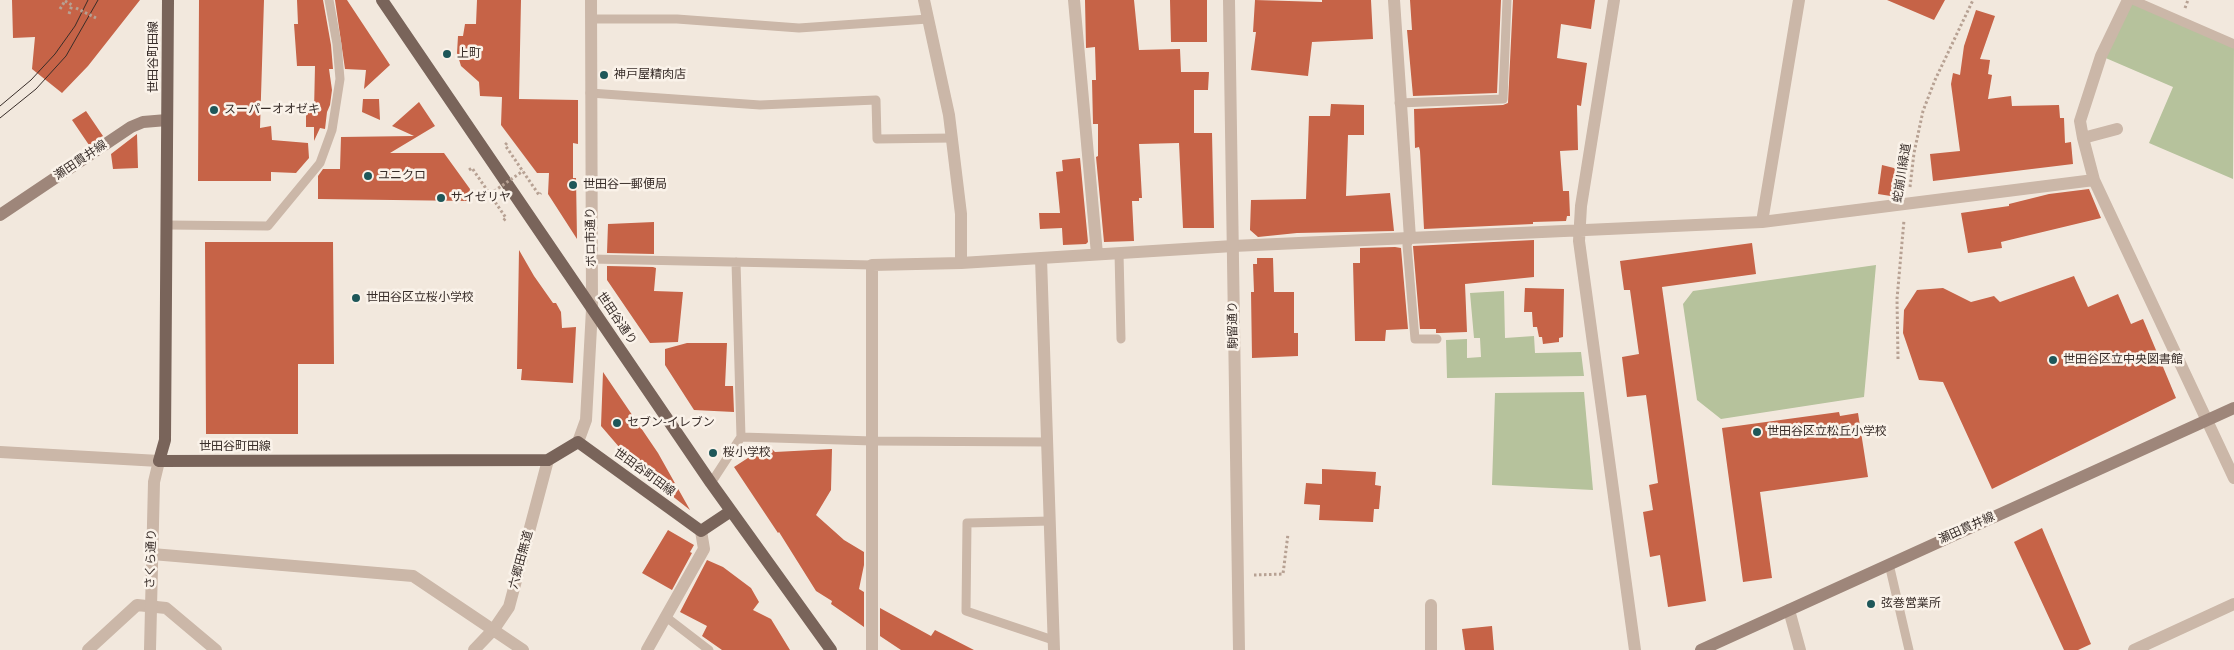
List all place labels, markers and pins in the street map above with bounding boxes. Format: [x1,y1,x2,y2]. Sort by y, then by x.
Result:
place label: 上町 [457,47,481,61]
marker: 上町 [441,48,453,60]
place label: 神戸屋精肉店 [614,68,686,82]
marker: 神戸屋精肉店 [598,69,610,81]
place label: スーパーオオゼキ [224,103,320,117]
marker: スーパーオオゼキ [208,104,220,116]
place label: ユニクロ [378,169,426,183]
marker: ユニクロ [362,170,374,182]
place label: 世田谷一郵便局 [583,178,667,192]
marker: 世田谷一郵便局 [567,179,579,191]
place label: サイゼリヤ [451,191,511,205]
marker: サイゼリヤ [435,192,447,204]
place label: 世田谷区立桜小学校 [366,291,474,305]
marker: 世田谷区立桜小学校 [350,292,362,304]
place label: 世田谷区立中央図書館 [2063,353,2183,367]
marker: 世田谷区立中央図書館 [2047,354,2059,366]
place label: セブン-イレブン [627,416,715,430]
marker: セブン-イレブン [611,417,623,429]
place label: 世田谷区立松丘小学校 [1767,425,1887,439]
marker: 世田谷区立松丘小学校 [1751,426,1763,438]
place label: 桜小学校 [723,446,771,460]
marker: 桜小学校 [707,447,719,459]
place label: 弦巻営業所 [1881,597,1941,611]
marker: 弦巻営業所 [1865,598,1877,610]

